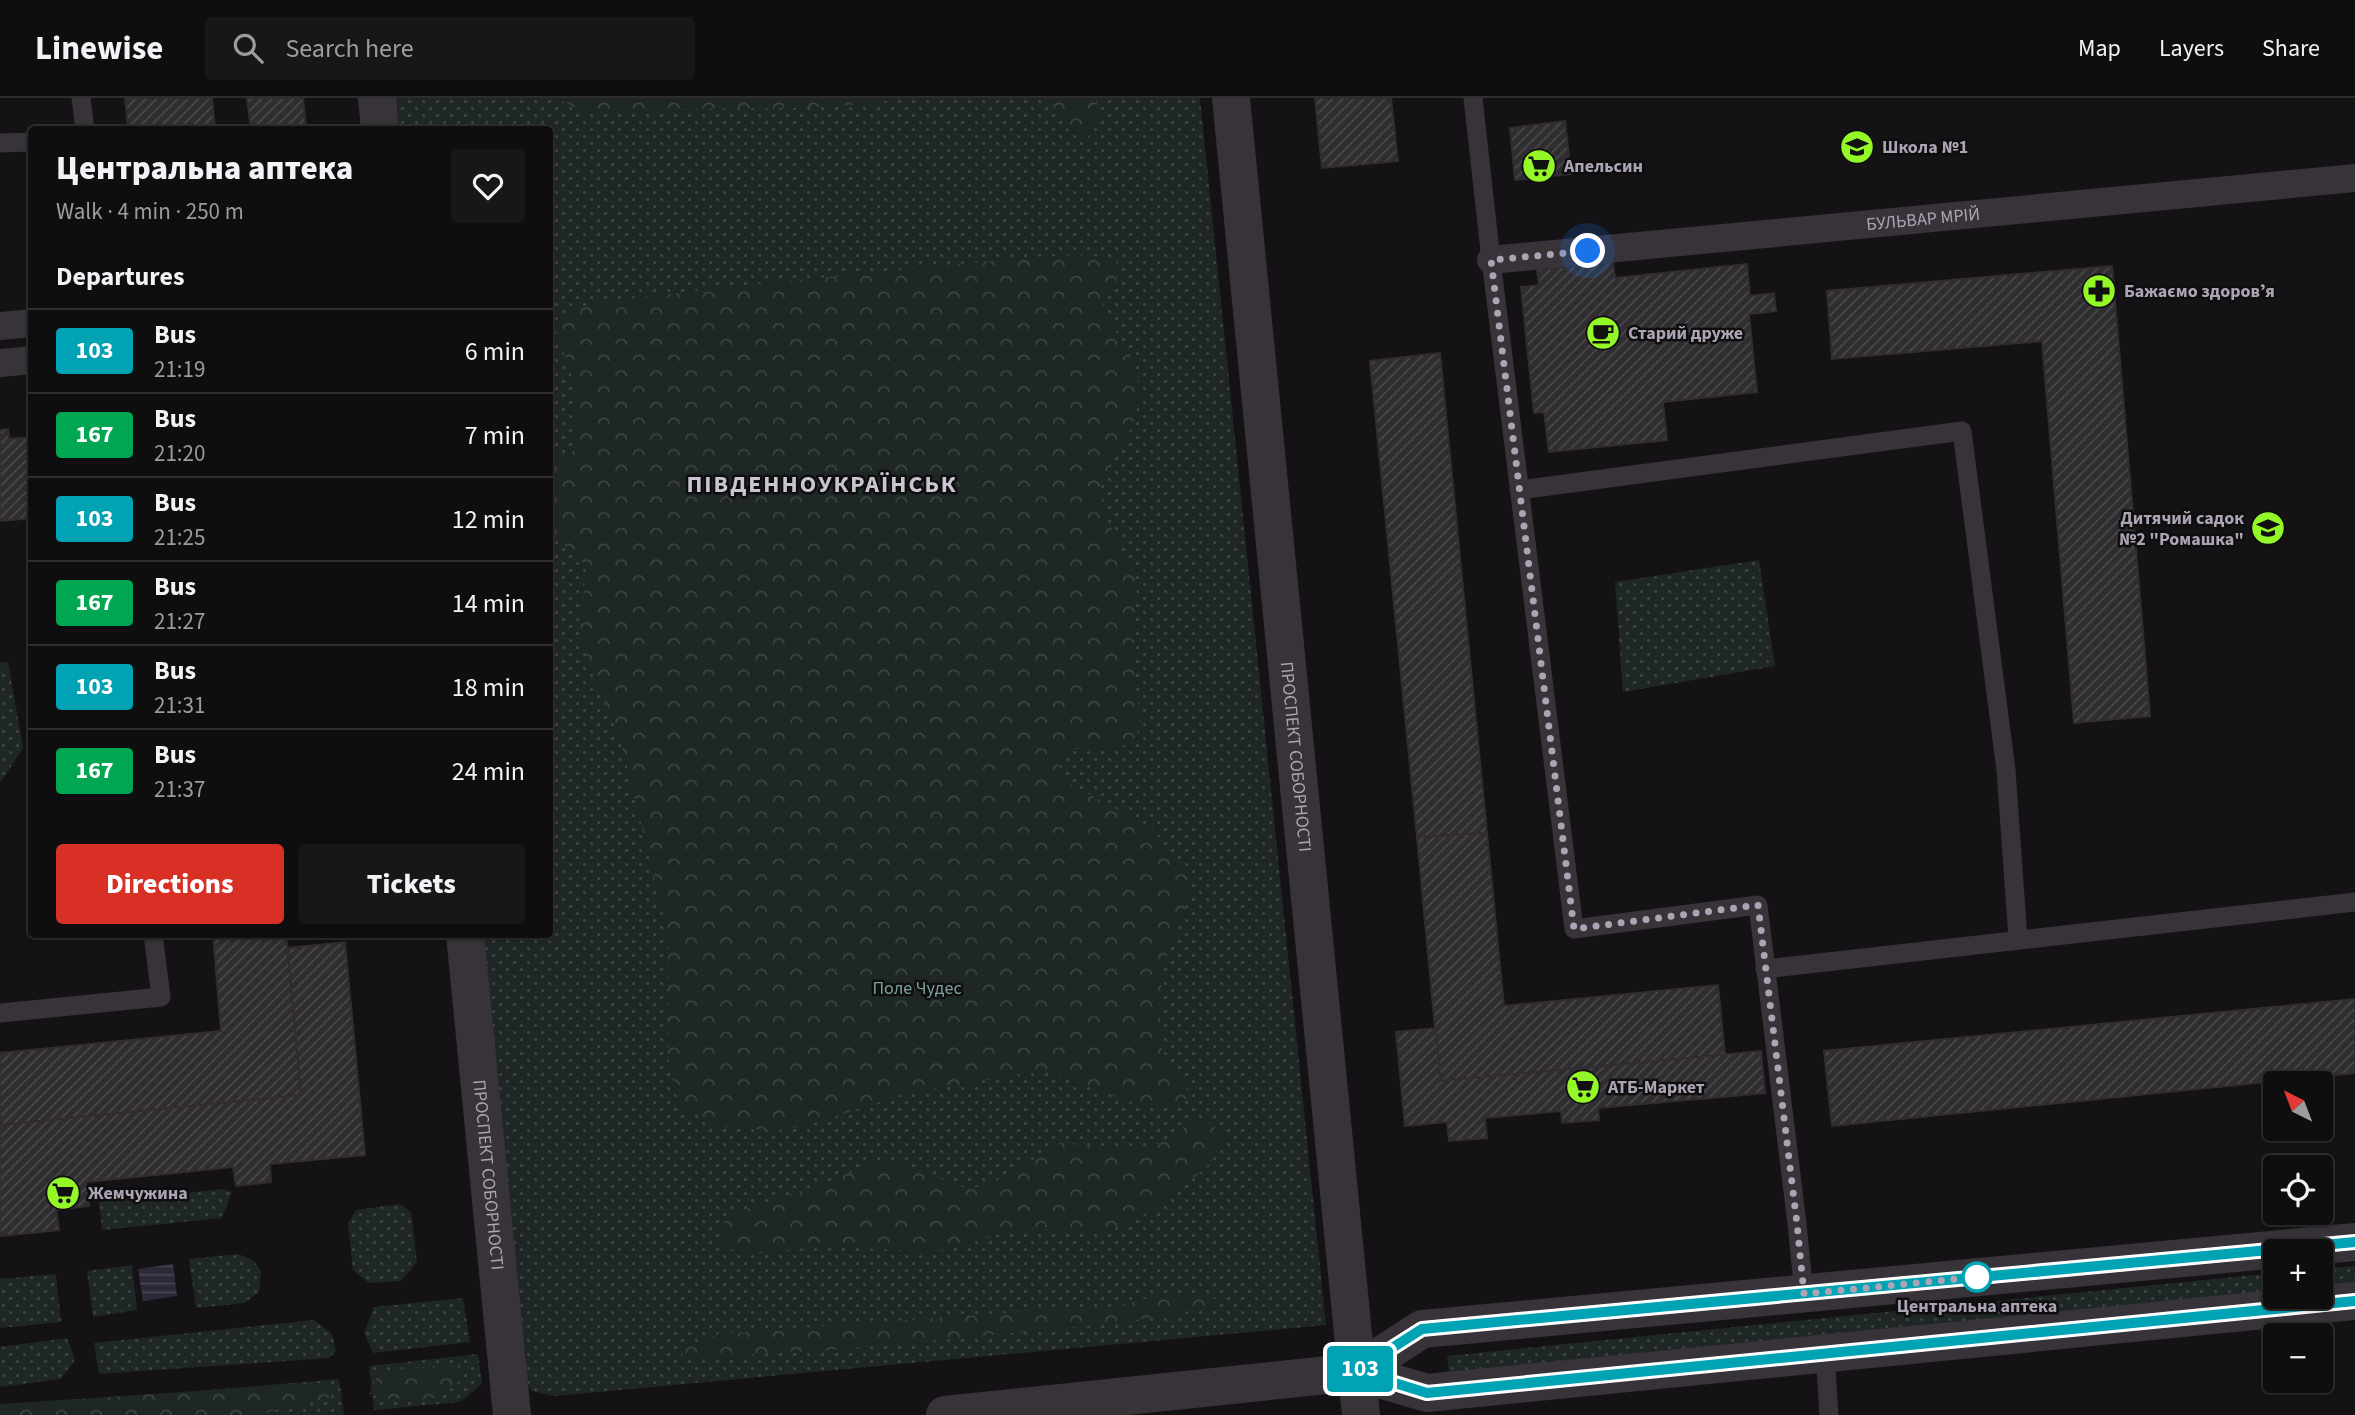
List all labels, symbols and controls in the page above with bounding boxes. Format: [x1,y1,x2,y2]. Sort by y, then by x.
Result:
search box [205,17,695,80]
text: Linewise [35,25,163,72]
icon: search [229,29,267,67]
text: Search here [285,30,414,67]
text: Map [2078,31,2121,66]
text: Layers [2159,31,2224,66]
text: Share [2262,31,2320,66]
school or university icon: Школа №1 [1838,128,1876,166]
place label: Школа №1 [1882,135,1968,160]
text: Центральна аптека [56,145,353,192]
supermarket icon: Апельсин [1520,147,1558,185]
button: heart [451,149,525,223]
place label: Апельсин [1563,154,1643,179]
text: Walk · 4 min · 250 m [56,195,244,228]
street label: БУЛЬВАР МРІЙ [1865,201,1981,237]
your location [1570,233,1605,268]
text: Departures [56,258,184,295]
pharmacy icon: Бажаємо здоровʼя [2080,272,2118,310]
place label: Бажаємо здоровʼя [2124,279,2275,304]
cafe icon: Старий друже [1584,314,1622,352]
text: Bus [154,316,196,353]
place label: Старий друже [1628,321,1743,346]
text: 103 [75,333,114,368]
text: 6 min [465,333,525,370]
text: 21:19 [154,353,205,386]
text: Bus [154,400,196,437]
text: 167 [75,417,114,452]
text: 7 min [465,417,525,454]
text: 21:20 [154,437,205,470]
district label: ПІВДЕННОУКРАЇНСЬК [686,467,958,502]
text: Bus [154,484,196,521]
text: 103 [75,501,114,536]
text: 12 min [452,501,525,538]
place label: Дитячий садок №2 "Ромашка" [2119,506,2244,552]
school or university icon: Дитячий садок №2 "Ромашка" [2249,509,2287,547]
text: 21:25 [154,521,205,554]
text: Bus [154,568,196,605]
text: 167 [75,585,114,620]
text: 14 min [452,585,525,622]
text: 21:27 [154,605,205,638]
text: Bus [154,652,196,689]
street label: ПРОСПЕКТ СОБОРНОСТІ [1274,660,1318,853]
text: 103 [75,669,114,704]
text: 18 min [452,669,525,706]
text: 21:31 [154,689,205,722]
text: Bus [154,736,196,773]
text: 167 [75,753,114,788]
text: 24 min [452,753,525,790]
text: 21:37 [154,773,205,806]
button: Directions [56,844,284,924]
button: Tickets [298,844,525,924]
park label: Поле Чудес [872,976,962,1001]
supermarket icon: АТБ-Маркет [1564,1068,1602,1106]
north arrow [2263,1071,2333,1141]
map controls [2263,1071,2333,1393]
place label: АТБ-Маркет [1607,1075,1705,1100]
street label: ПРОСПЕКТ СОБОРНОСТІ [467,1078,510,1271]
button: locate [2263,1155,2333,1225]
supermarket icon: Жемчужина [44,1174,82,1212]
place label: Жемчужина [88,1181,188,1206]
button: + [2263,1239,2333,1309]
marker: Центральна аптека [1962,1262,1992,1292]
place label: Центральна аптека [1897,1294,2057,1319]
button: − [2263,1323,2333,1393]
line badge: 103 [1320,1346,1400,1392]
text: 103 [1341,1351,1379,1386]

